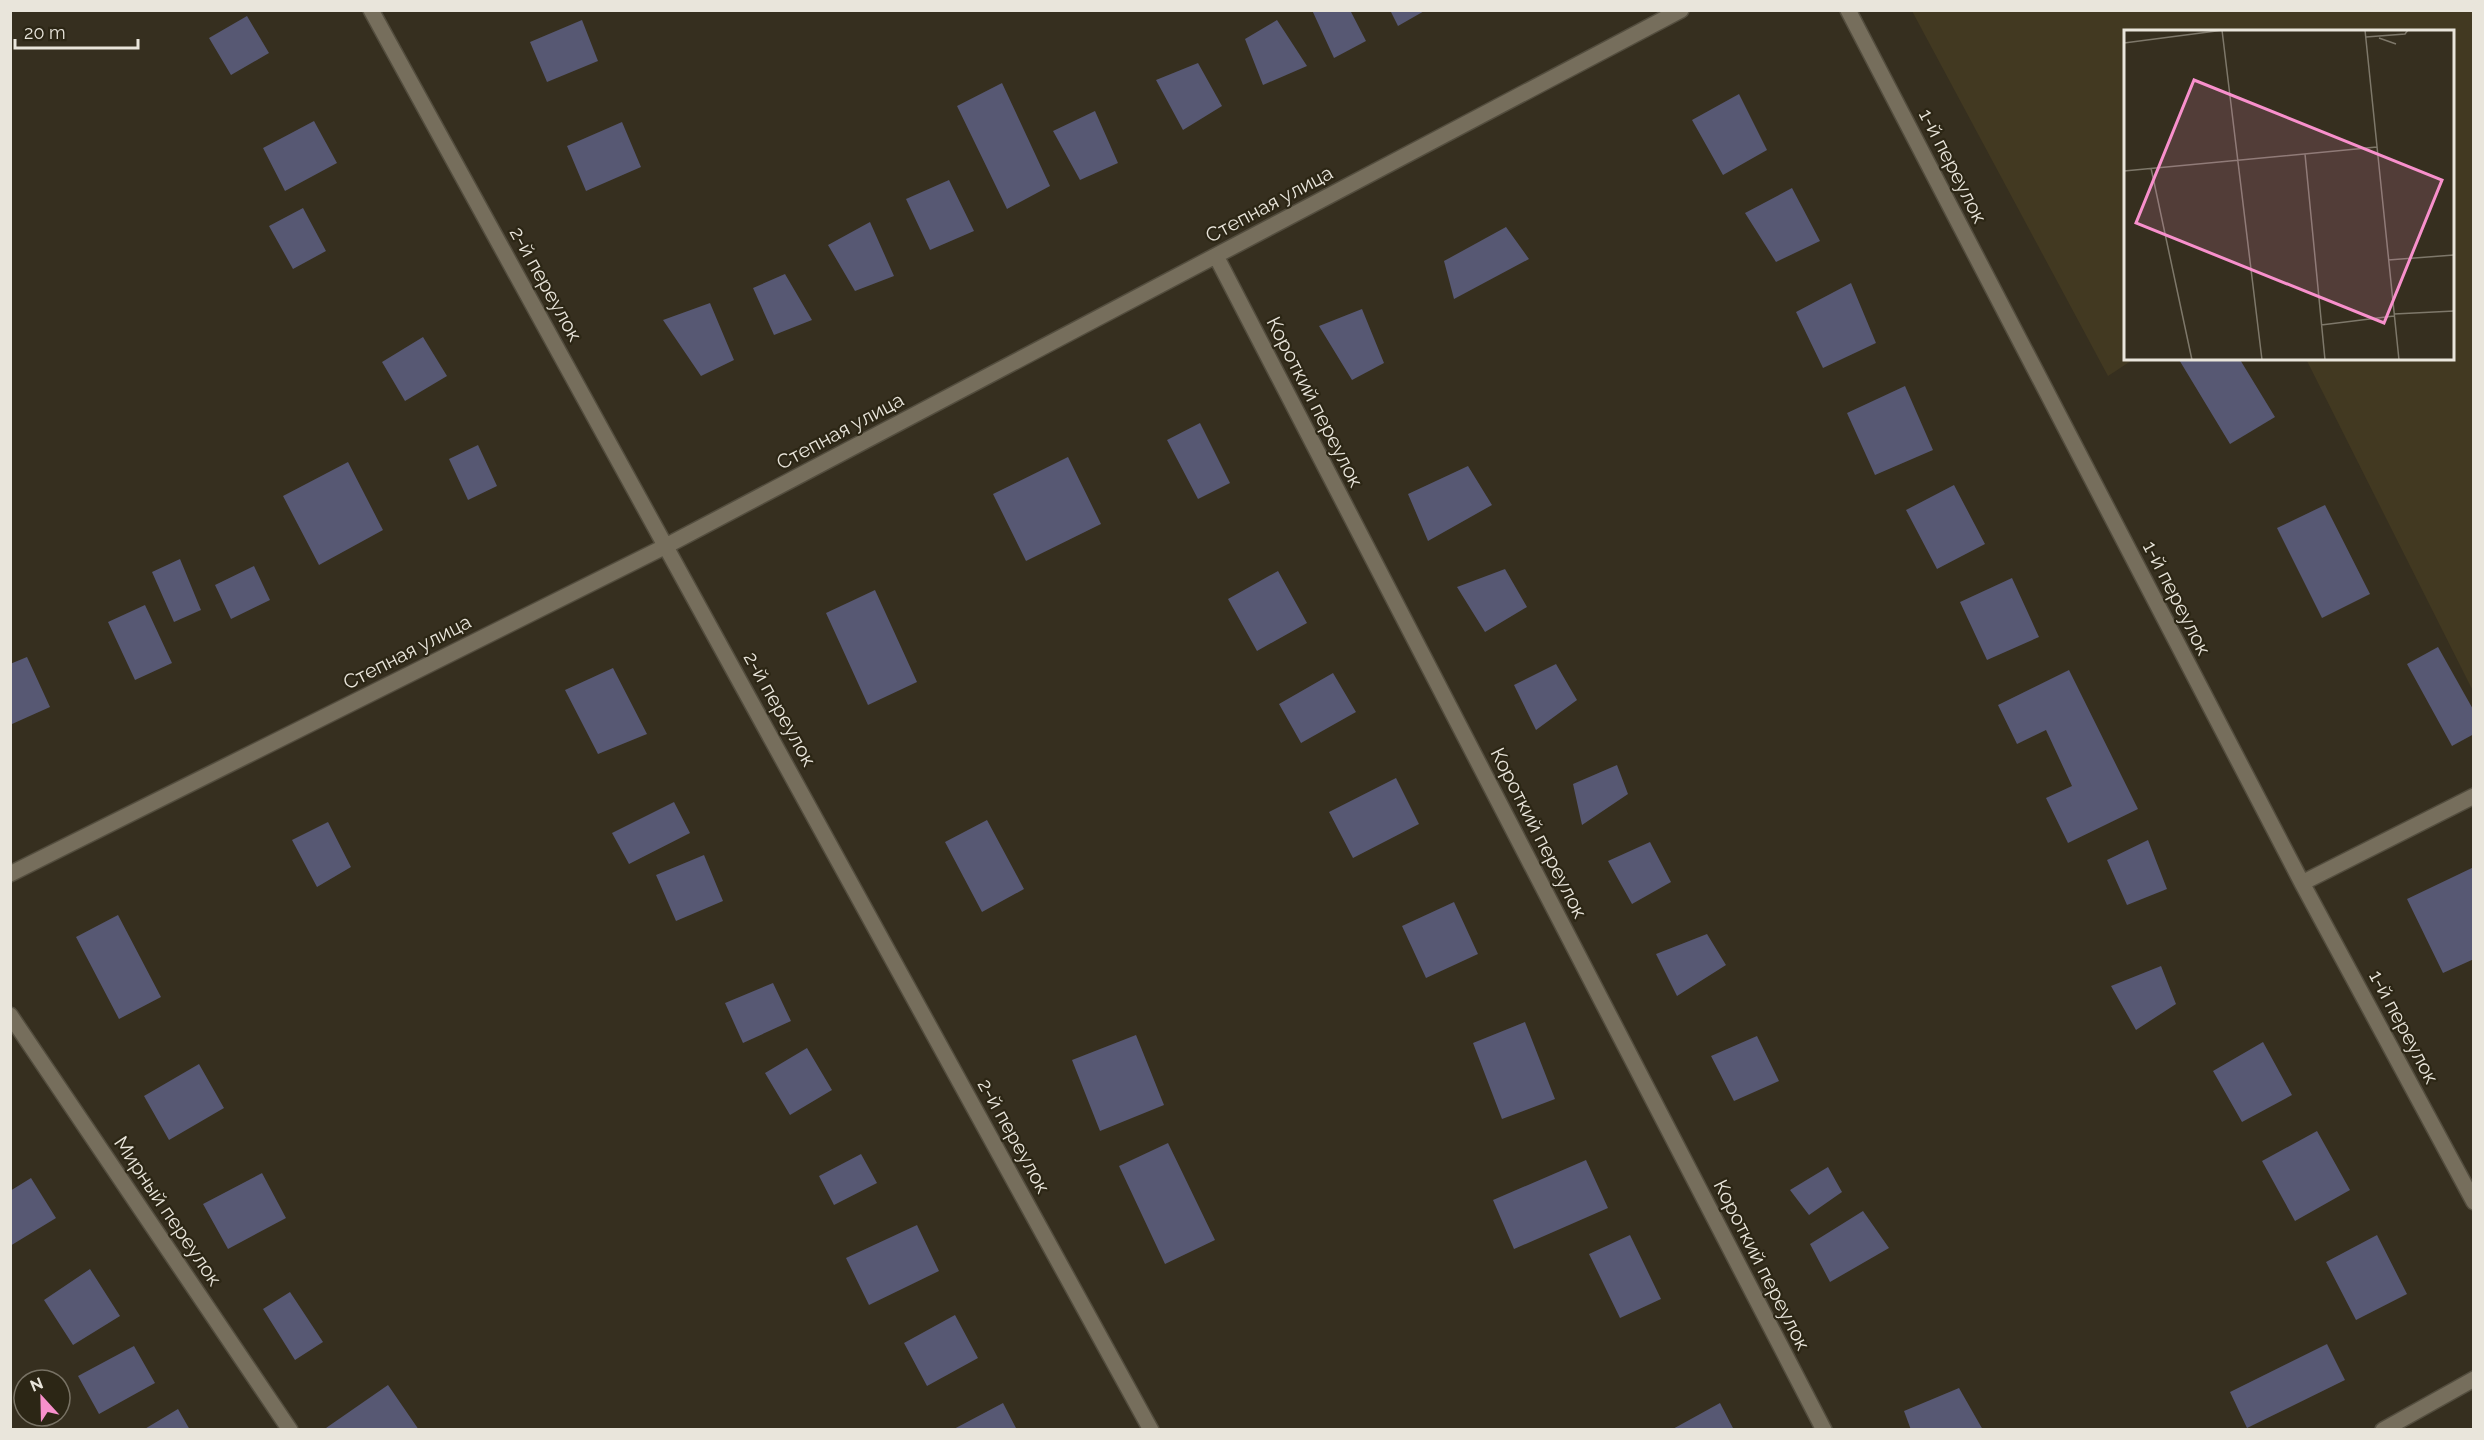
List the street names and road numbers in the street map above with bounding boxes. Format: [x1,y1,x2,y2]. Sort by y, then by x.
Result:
street label: 1-й переулок [1914,105,1992,227]
street label: Степная улица [1201,160,1337,248]
street label: 2-й переулок [505,223,587,345]
street label: Короткий переулок [1262,313,1368,491]
street label: Степная улица [772,387,908,475]
street label: 1-й переулок [2138,537,2216,659]
street label: Степная улица [339,609,475,695]
street label: 2-й переулок [739,648,821,770]
street label: Короткий переулок [1486,744,1592,922]
street label: 1-й переулок [2364,966,2444,1088]
street label: 2-й переулок [973,1075,1055,1197]
street label: Мирный переулок [109,1132,227,1290]
street label: Короткий переулок [1709,1176,1815,1354]

